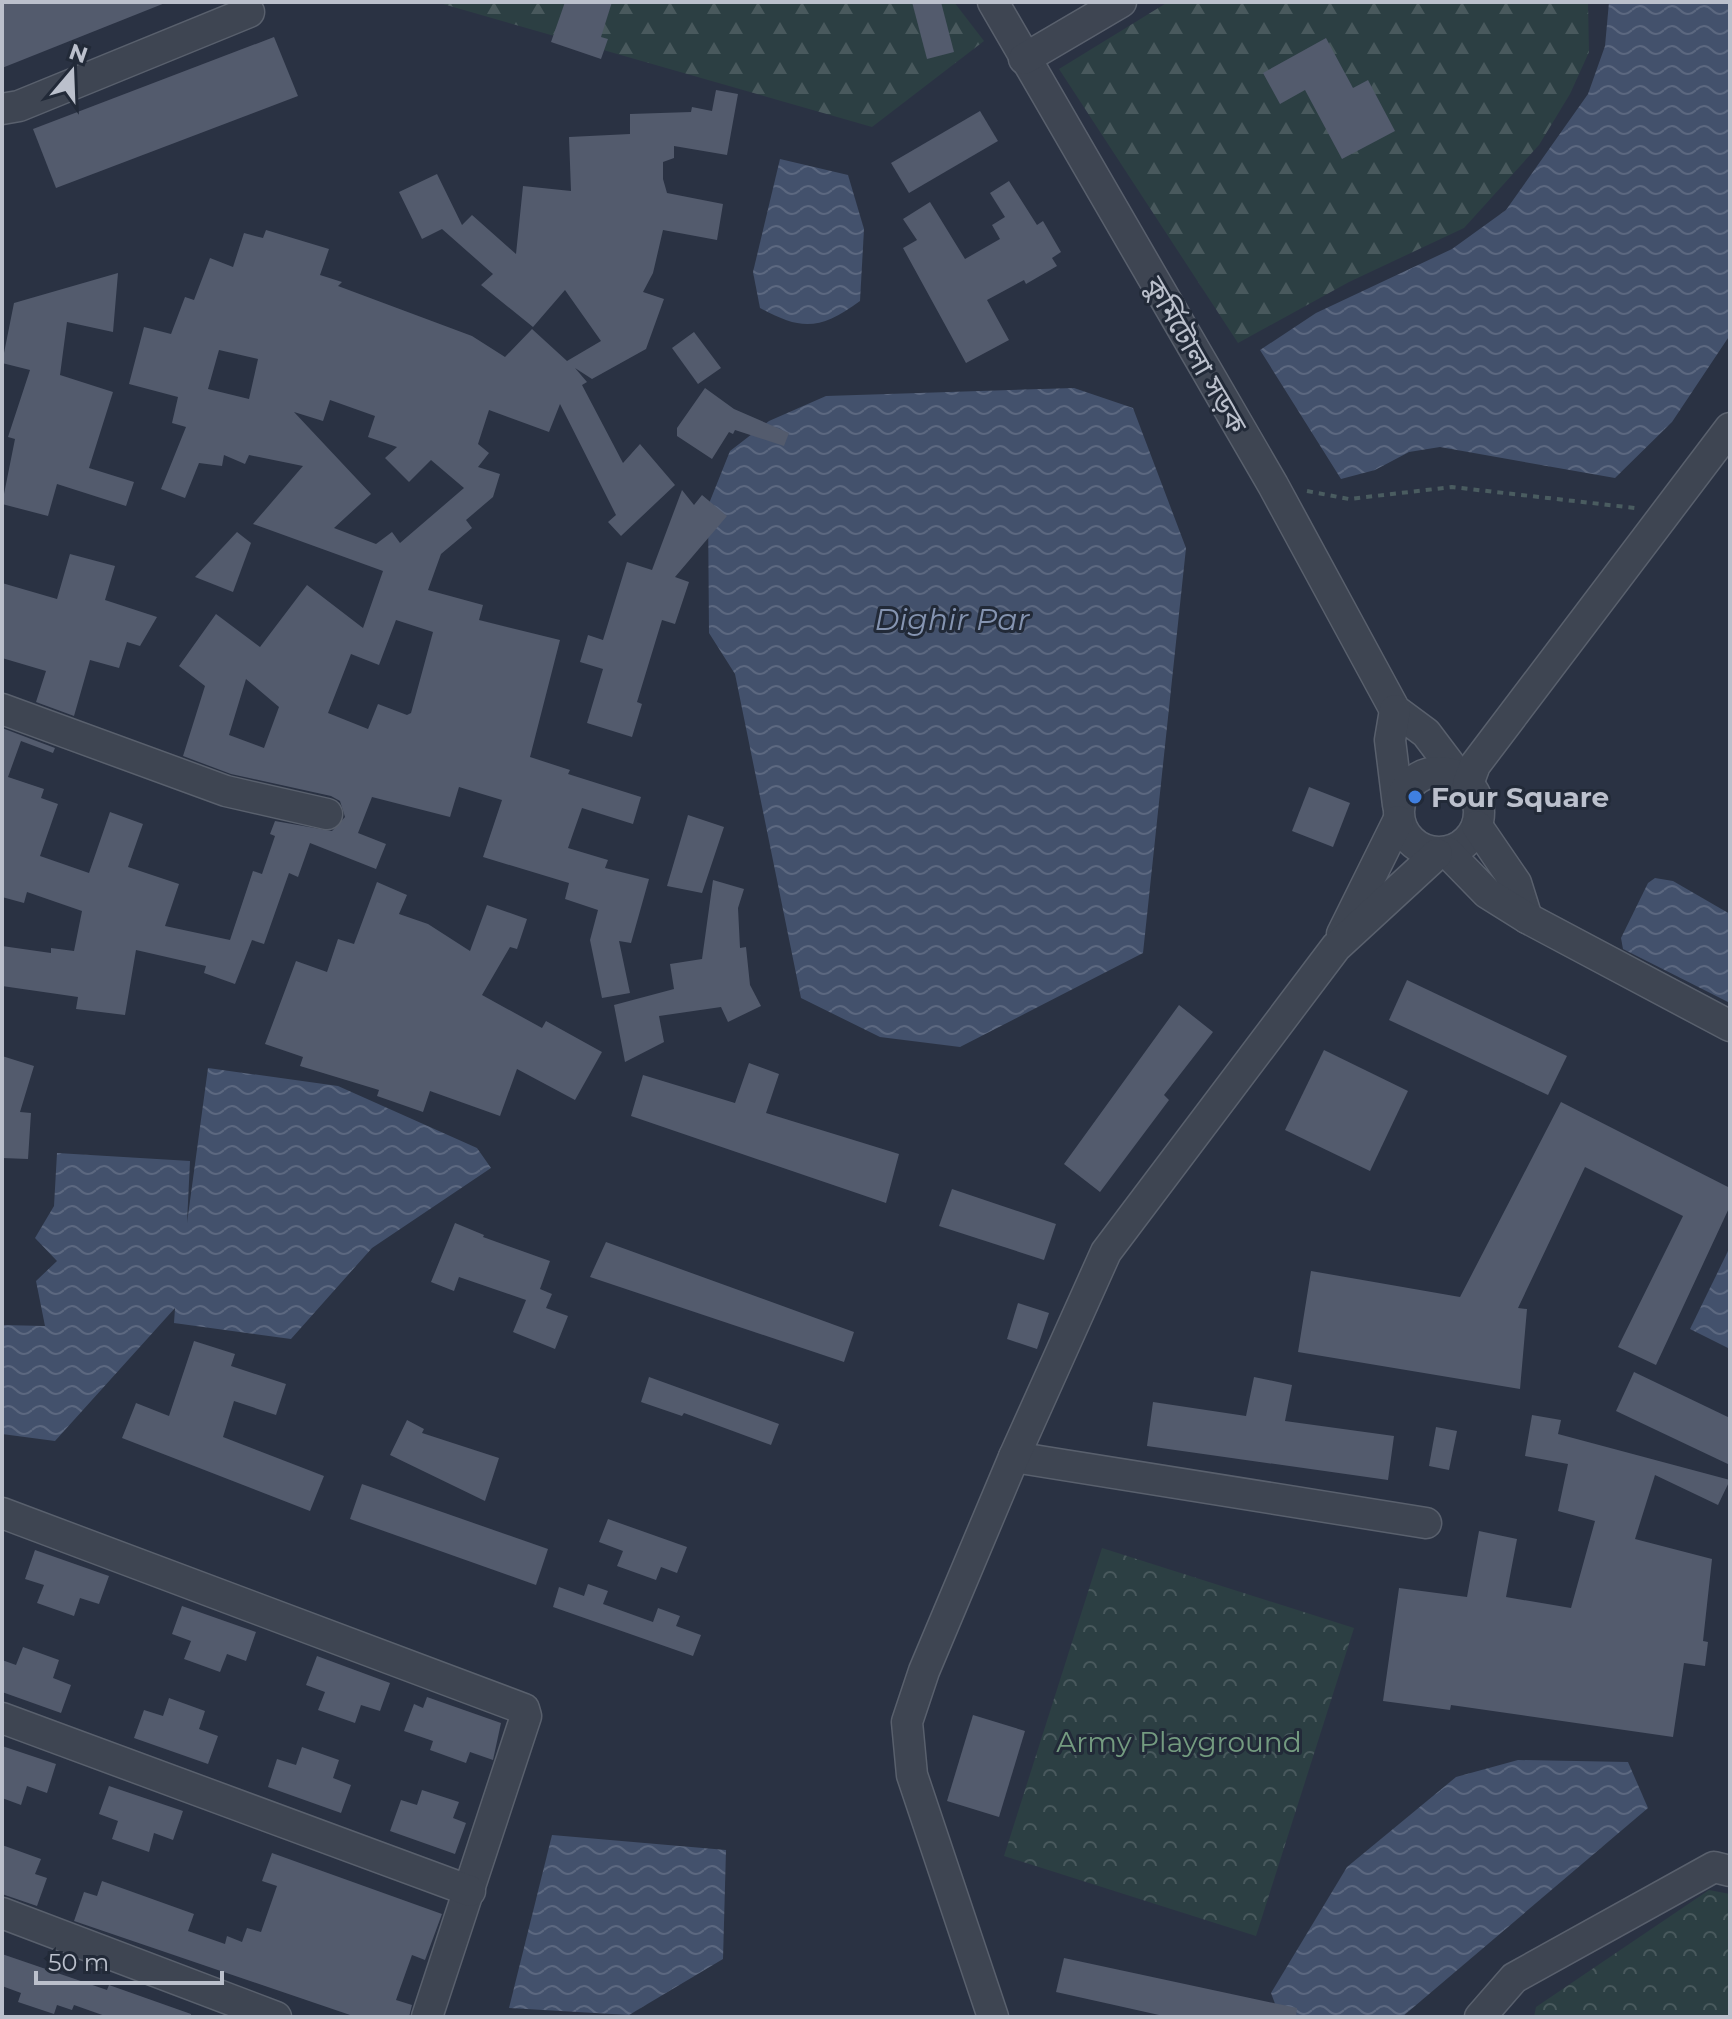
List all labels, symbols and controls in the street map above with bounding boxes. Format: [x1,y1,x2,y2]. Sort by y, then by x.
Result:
north arrow [32,32,112,112]
text: N [66,38,91,69]
street label: কুর্মিটোলা সড়ক [1137,270,1255,440]
water label: Dighir Par [874,601,1031,638]
place label: Four Square [1431,780,1609,814]
marker: Four Square [1406,788,1424,806]
park label: Army Playground [1056,1725,1302,1759]
scale bar [36,1935,222,1985]
text: 50 m [48,1948,109,1977]

